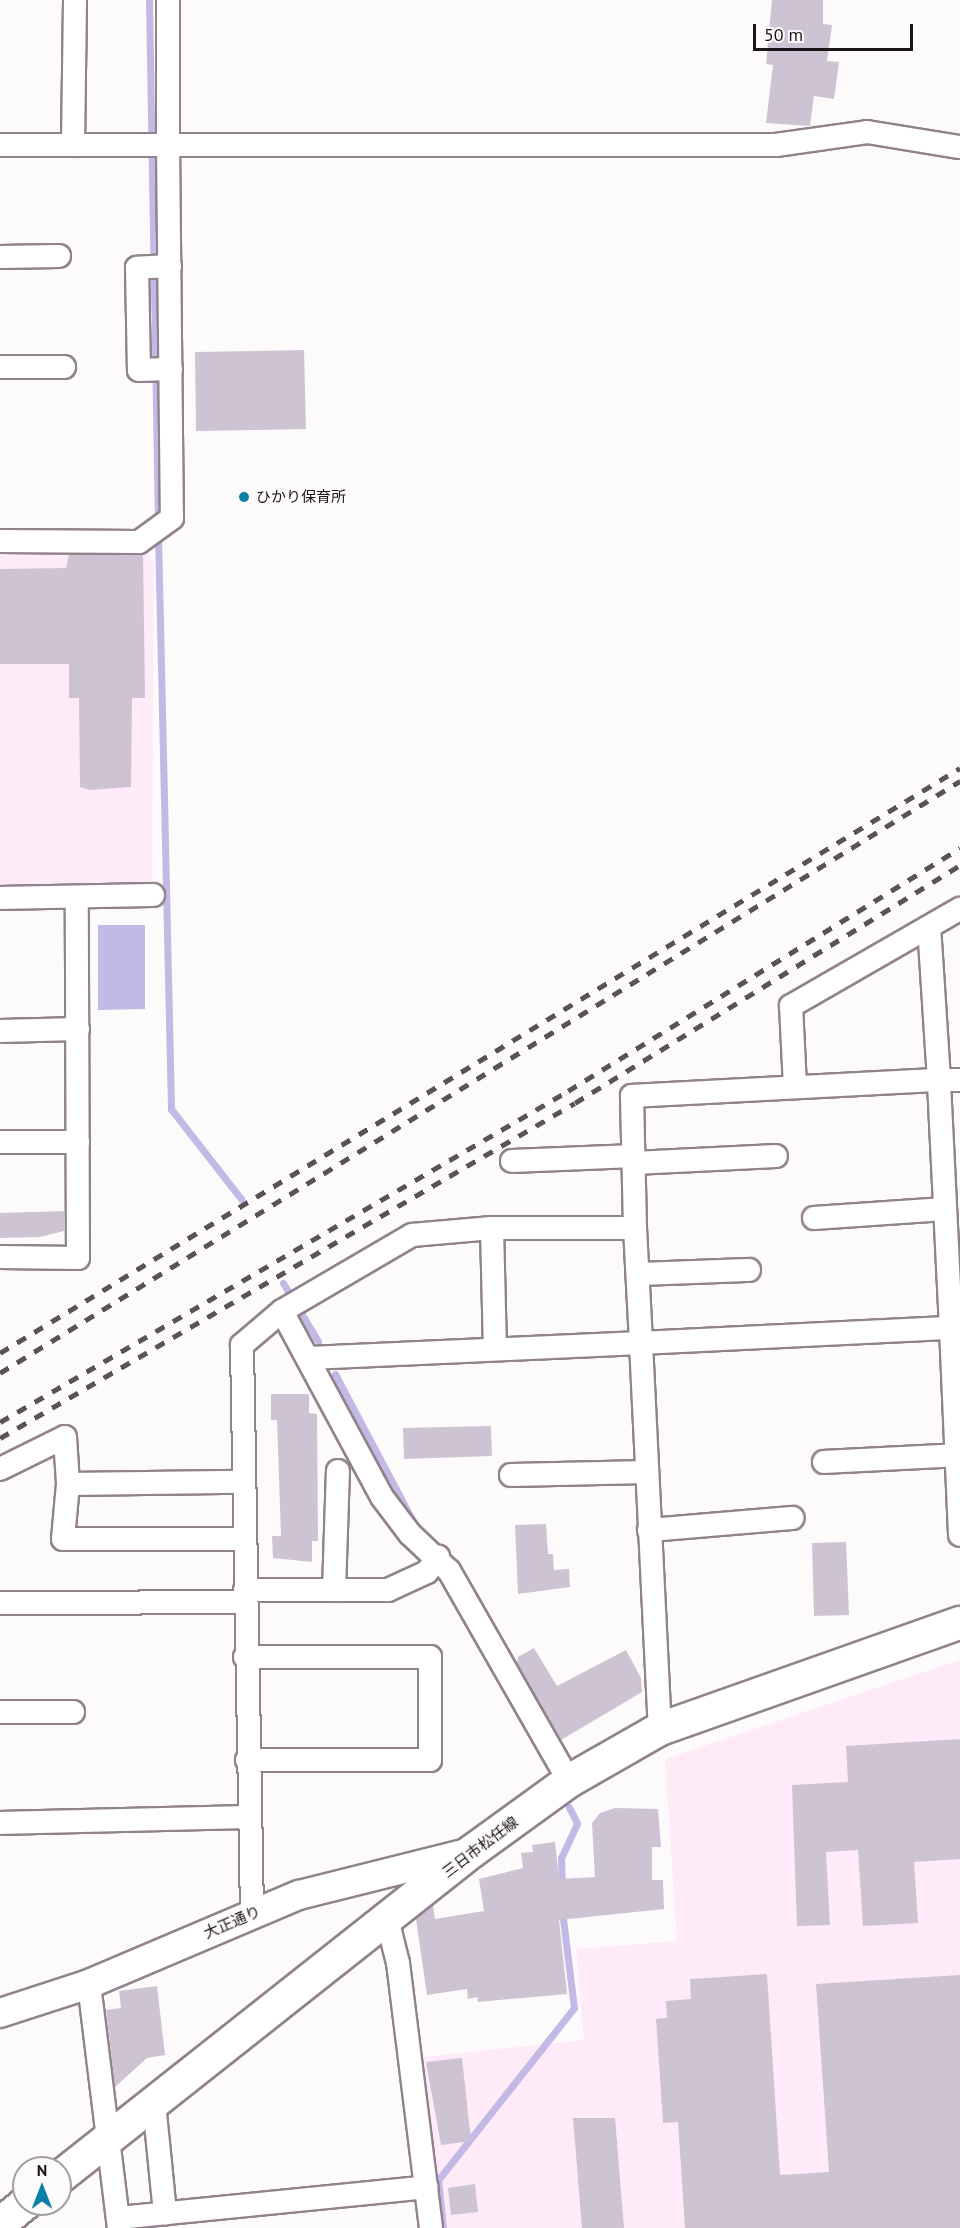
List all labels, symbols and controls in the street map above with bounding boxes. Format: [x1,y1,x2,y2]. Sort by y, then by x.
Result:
scale bar [756,12,916,50]
text: 50 m [764,23,803,46]
place label: ひかり保育所 [256,488,346,506]
marker: ひかり保育所 [237,490,251,504]
street label: 三日市松任線 [439,1813,521,1881]
street label: 大正通り [201,1902,263,1942]
north arrow [12,2156,72,2216]
text: N [37,2160,47,2180]

